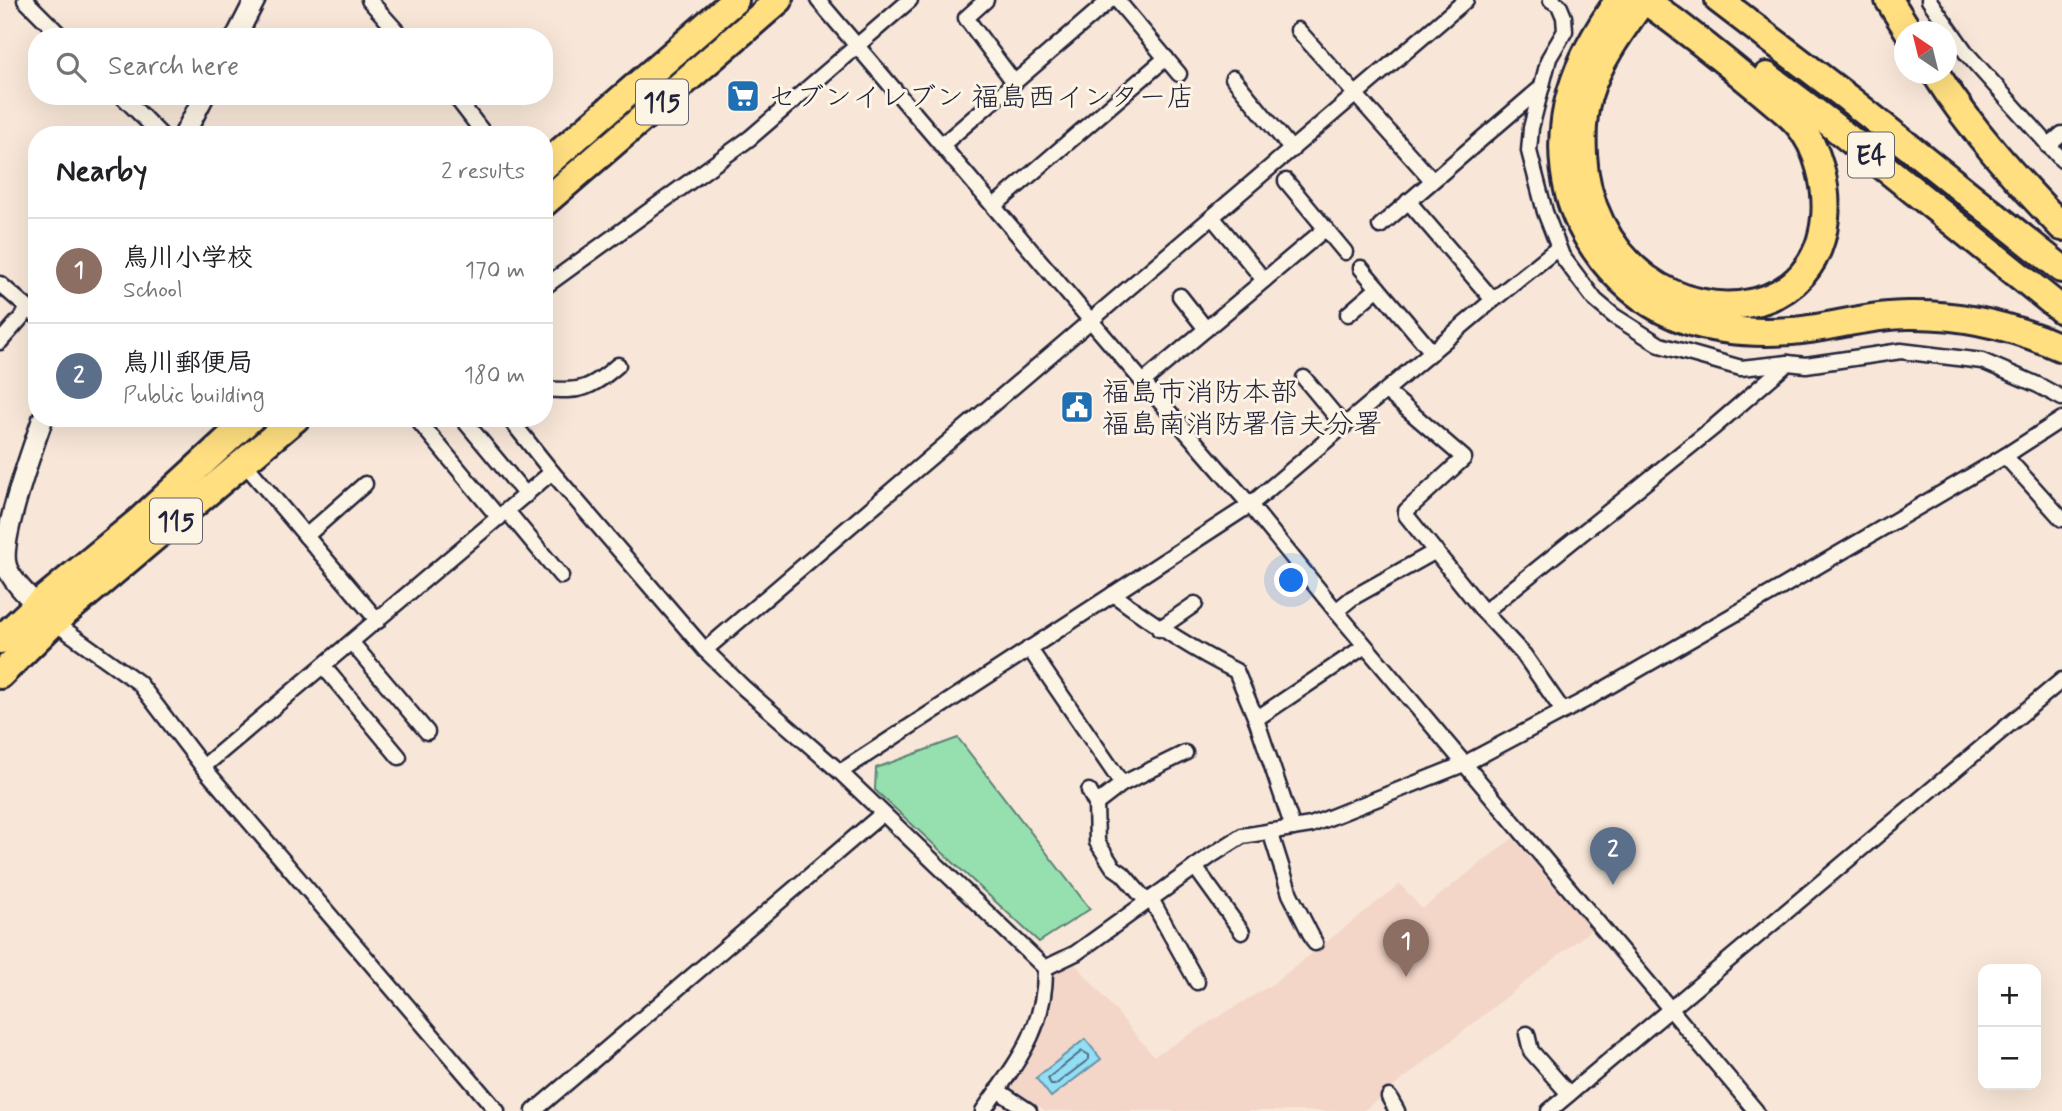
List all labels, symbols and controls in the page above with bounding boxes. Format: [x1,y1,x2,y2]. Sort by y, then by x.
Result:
north arrow [1894,21,1957,84]
search box [28,28,553,105]
icon: search [52,48,90,86]
text: Search here [108,50,239,84]
supermarket icon: セブンイレブン 福島西インター店 [724,77,762,115]
road number: 115 [636,80,688,124]
place label: セブンイレブン 福島西インター店 [768,80,1194,117]
road number: E4 [1848,132,1894,178]
text: Nearby [56,152,147,191]
text: 2 results [441,157,525,187]
text: 鳥川小学校 [123,242,253,276]
text: 1 [74,256,84,286]
text: 170 m [465,256,525,286]
text: School [123,276,183,306]
text: 鳥川郵便局 [123,347,253,381]
text: 2 [73,361,85,391]
text: 180 m [464,361,525,391]
place label: 福島市消防本部 福島南消防署信夫分署 [1102,375,1382,444]
text: Public building [123,381,265,411]
public building icon: 福島市消防本部 福島南消防署信夫分署 [1058,388,1096,426]
road number: 115 [150,499,202,544]
your location [1274,563,1308,597]
pin: 2 [1590,827,1636,885]
pin: 1 [1383,919,1429,977]
map controls [1978,964,2041,1090]
button: + [1978,964,2041,1027]
button: − [1978,1027,2041,1090]

